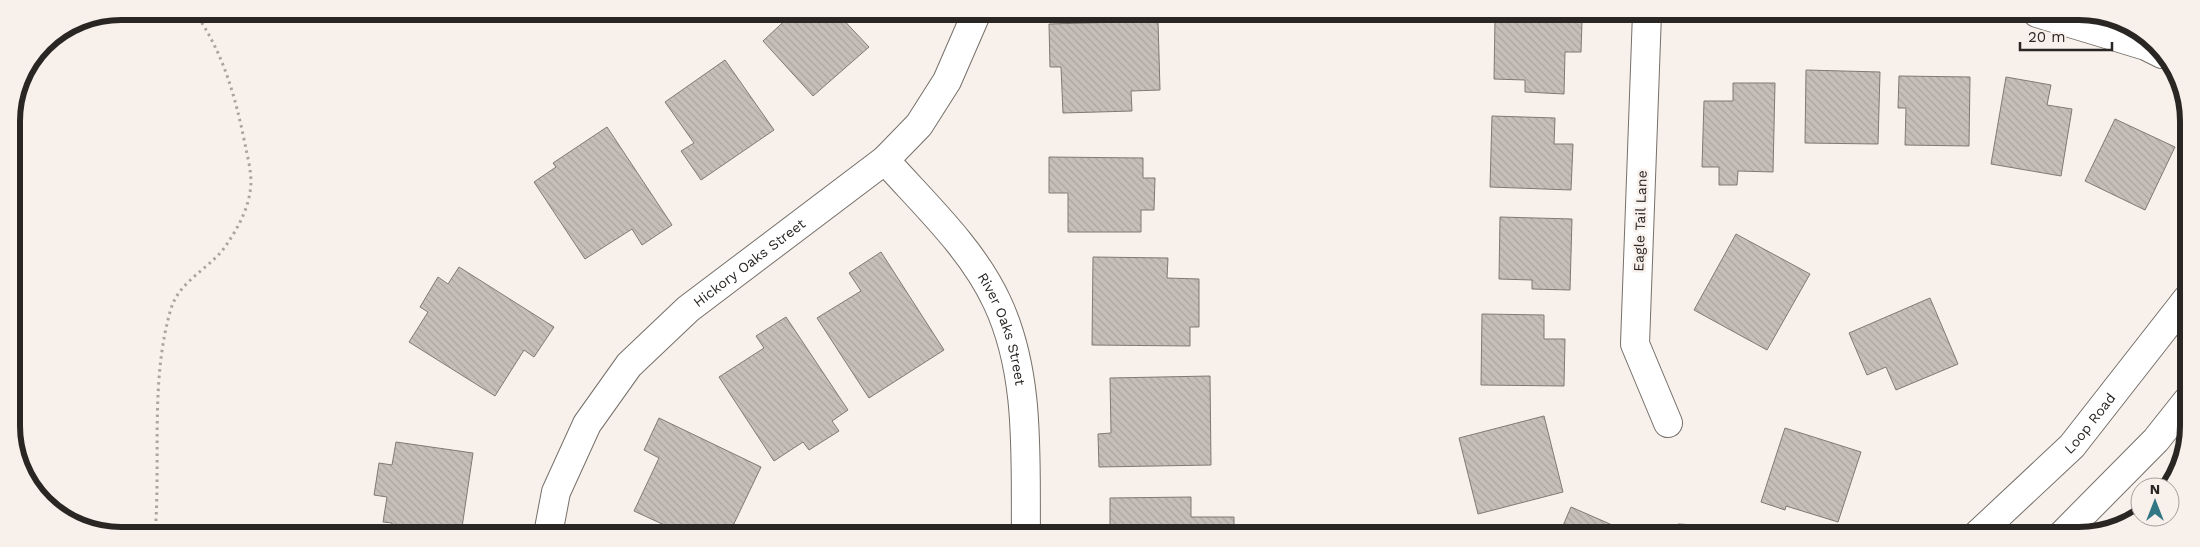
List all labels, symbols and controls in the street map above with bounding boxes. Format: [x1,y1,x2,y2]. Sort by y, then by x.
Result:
scale bar [2020,20,2112,52]
text: 20 m [2028,28,2066,46]
street label: Eagle Tail Lane [1630,170,1650,272]
street label: Hickory Oaks Street [690,215,808,310]
street label: River Oaks Street [975,270,1029,387]
street label: Loop Road [2061,390,2118,457]
north arrow [2130,477,2180,527]
text: N [2150,481,2160,497]

